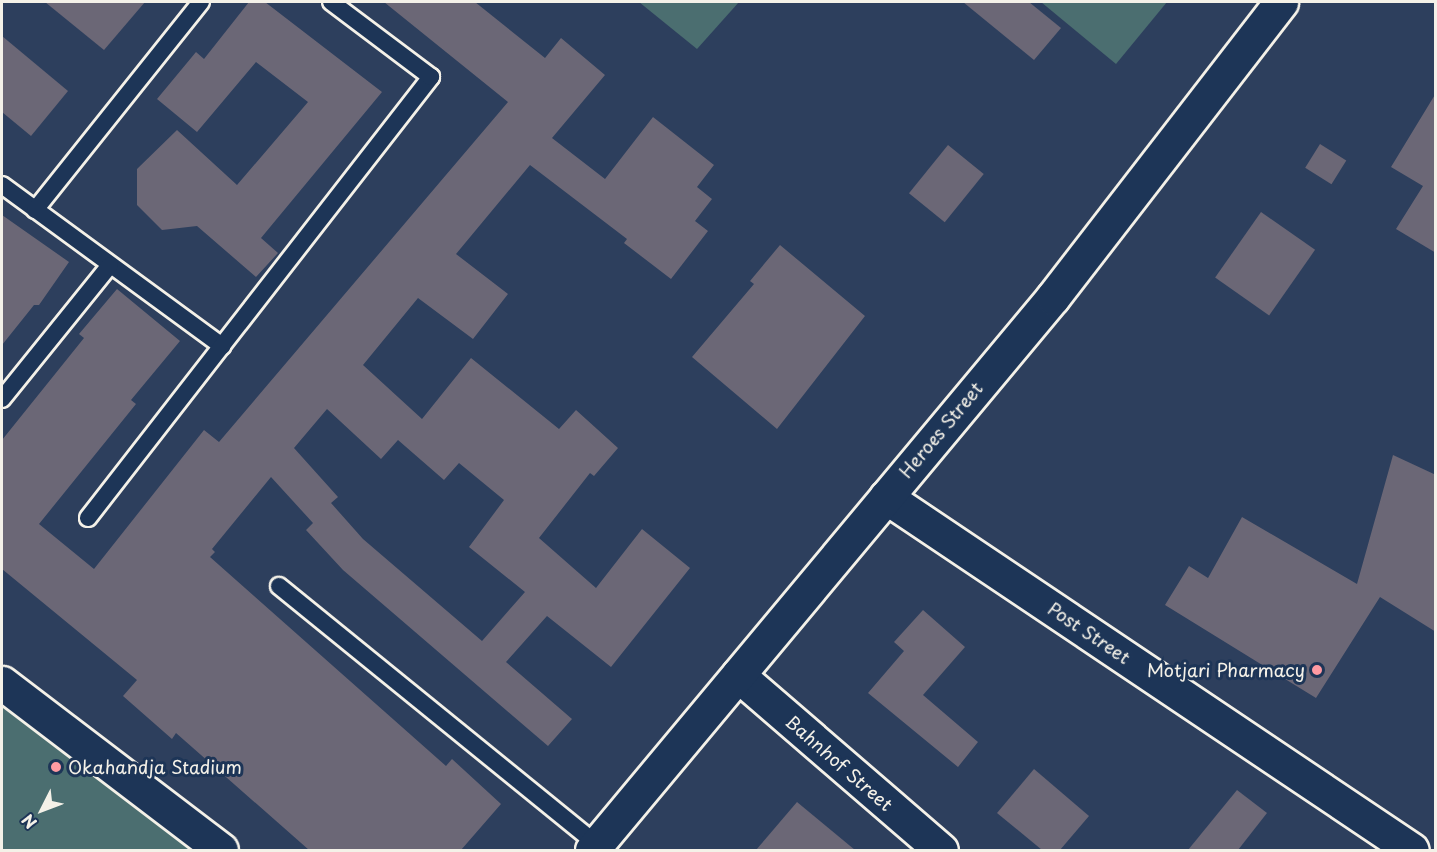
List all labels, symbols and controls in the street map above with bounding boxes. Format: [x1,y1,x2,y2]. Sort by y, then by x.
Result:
street label: Heroes Street [895,378,987,482]
street label: Post Street [1043,597,1135,669]
place label: Motjari Pharmacy [1145,659,1305,681]
marker: Motjari Pharmacy [1310,663,1324,677]
street label: Bahnhof Street [782,711,896,815]
place label: Okahandja Stadium [68,756,242,778]
marker: Okahandja Stadium [49,760,63,774]
north arrow [12,780,72,840]
text: N [15,809,42,835]

